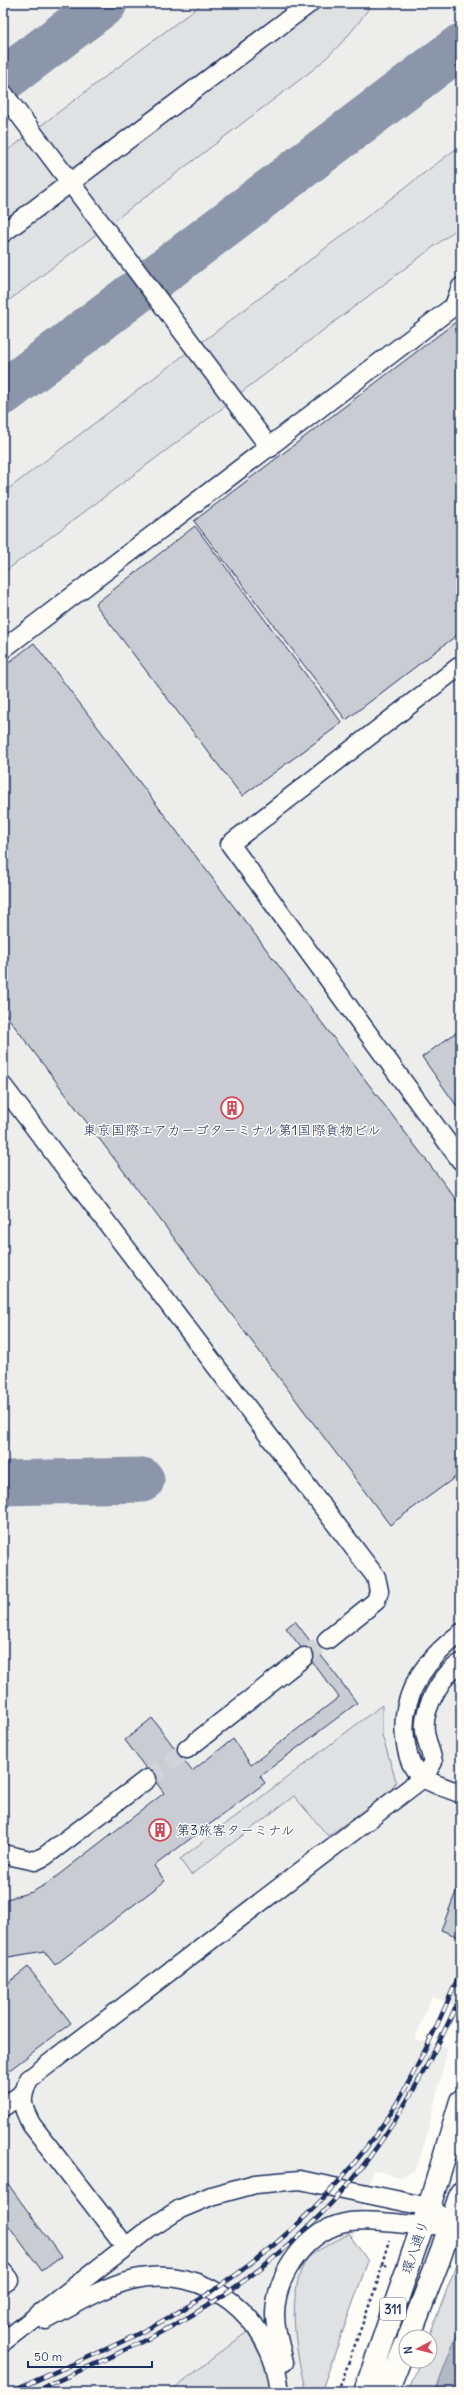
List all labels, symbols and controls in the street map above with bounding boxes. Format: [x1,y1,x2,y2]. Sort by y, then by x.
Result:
building icon: 東京国際エアカーゴターミナル第1国際貨物ビル [219,1095,245,1121]
place label: 東京国際エアカーゴターミナル第1国際貨物ビル [83,1121,381,1139]
building icon: 第3旅客ターミナル [147,1817,173,1843]
place label: 第3旅客ターミナル [176,1821,295,1839]
street label: 環八通り [397,2218,433,2276]
road number: 311 [380,2298,406,2320]
north arrow [398,2329,438,2369]
scale bar [28,2343,152,2369]
text: N [401,2346,415,2355]
text: 50 m [34,2349,63,2364]

